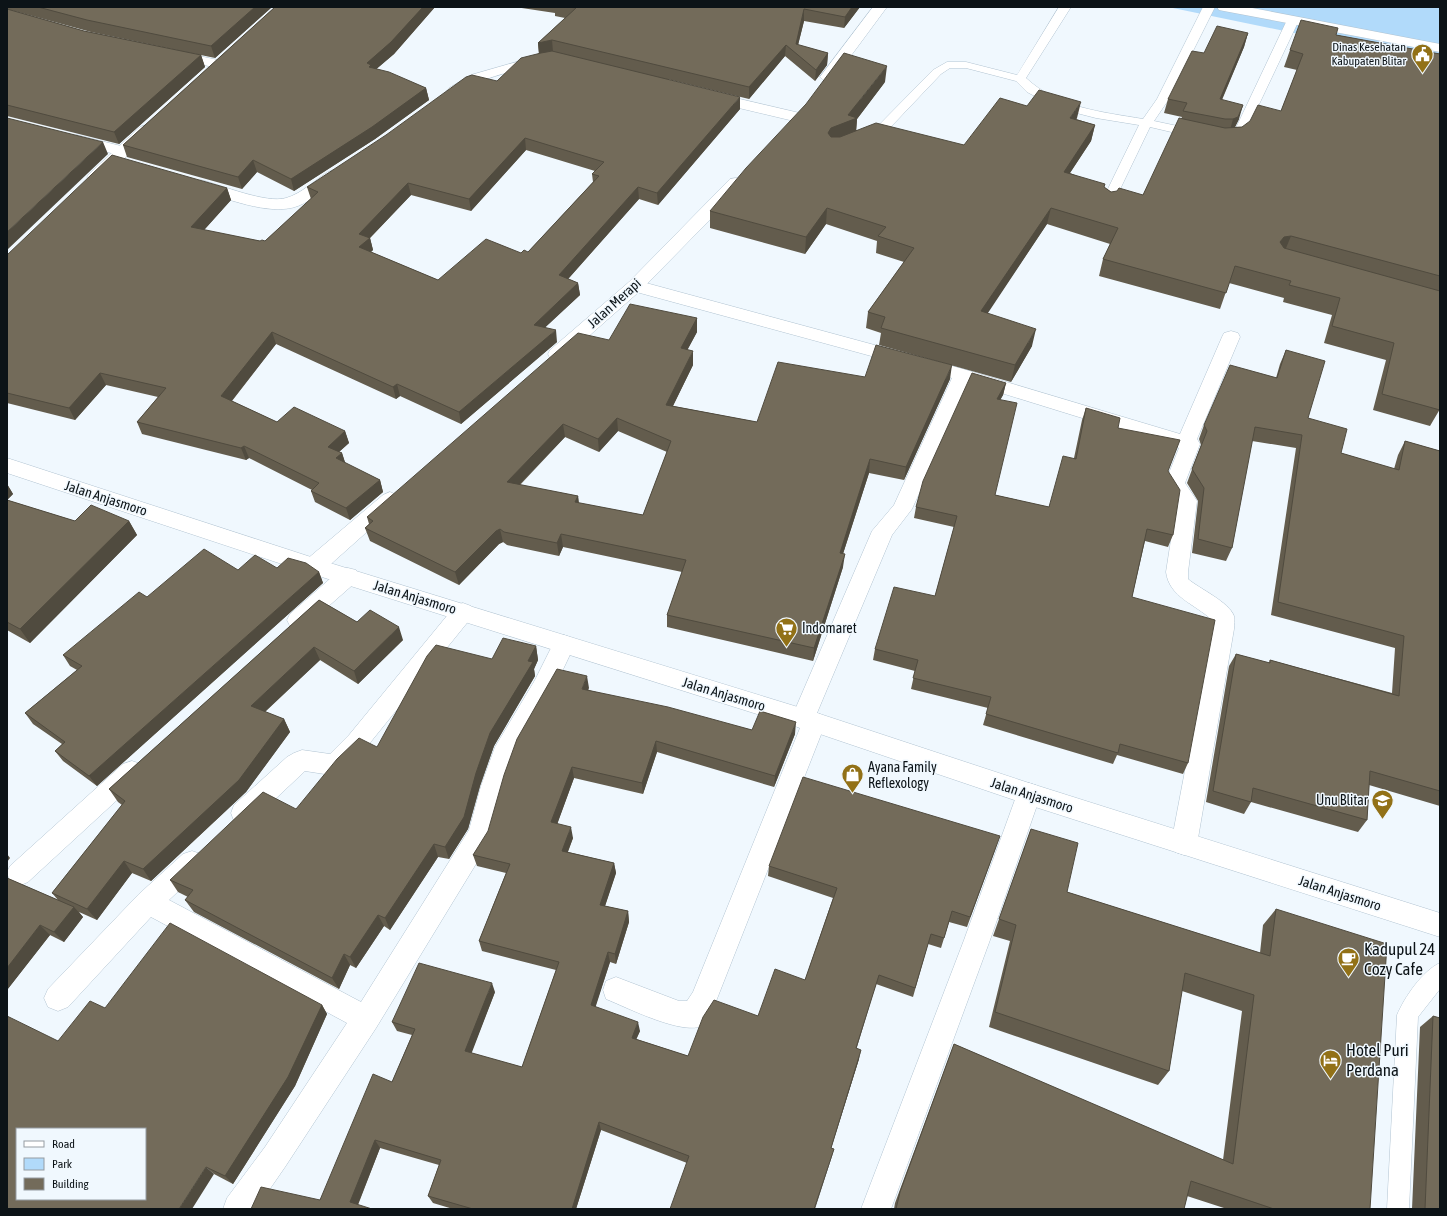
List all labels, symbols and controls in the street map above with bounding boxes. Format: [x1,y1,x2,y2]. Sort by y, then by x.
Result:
place label: Dinas Kesehatan Kabupaten Blitar [1332,40,1406,68]
public building icon: Dinas Kesehatan Kabupaten Blitar [1409,41,1435,74]
street label: Jalan Merapi [584,275,644,331]
street label: Jalan Anjasmoro [63,477,149,519]
street label: Jalan Anjasmoro [372,577,458,617]
supermarket icon: Indomaret [774,615,800,648]
place label: Indomaret [802,620,857,636]
street label: Jalan Anjasmoro [681,674,767,714]
place label: Ayana Family Reflexology [868,759,937,791]
shop icon: Ayana Family Reflexology [840,762,866,795]
street label: Jalan Anjasmoro [989,774,1075,816]
school or university icon: Unu Blitar [1370,787,1396,820]
place label: Unu Blitar [1316,792,1369,808]
street label: Jalan Anjasmoro [1297,872,1383,914]
place label: Kadupul 24 Cozy Cafe [1364,939,1435,979]
cafe icon: Kadupul 24 Cozy Cafe [1335,946,1361,979]
place label: Hotel Puri Perdana [1346,1040,1409,1080]
hotel icon: Hotel Puri Perdana [1317,1047,1343,1080]
legend [16,1128,146,1200]
text: Road [52,1137,75,1151]
text: Park [52,1157,73,1171]
text: Building [52,1177,90,1191]

